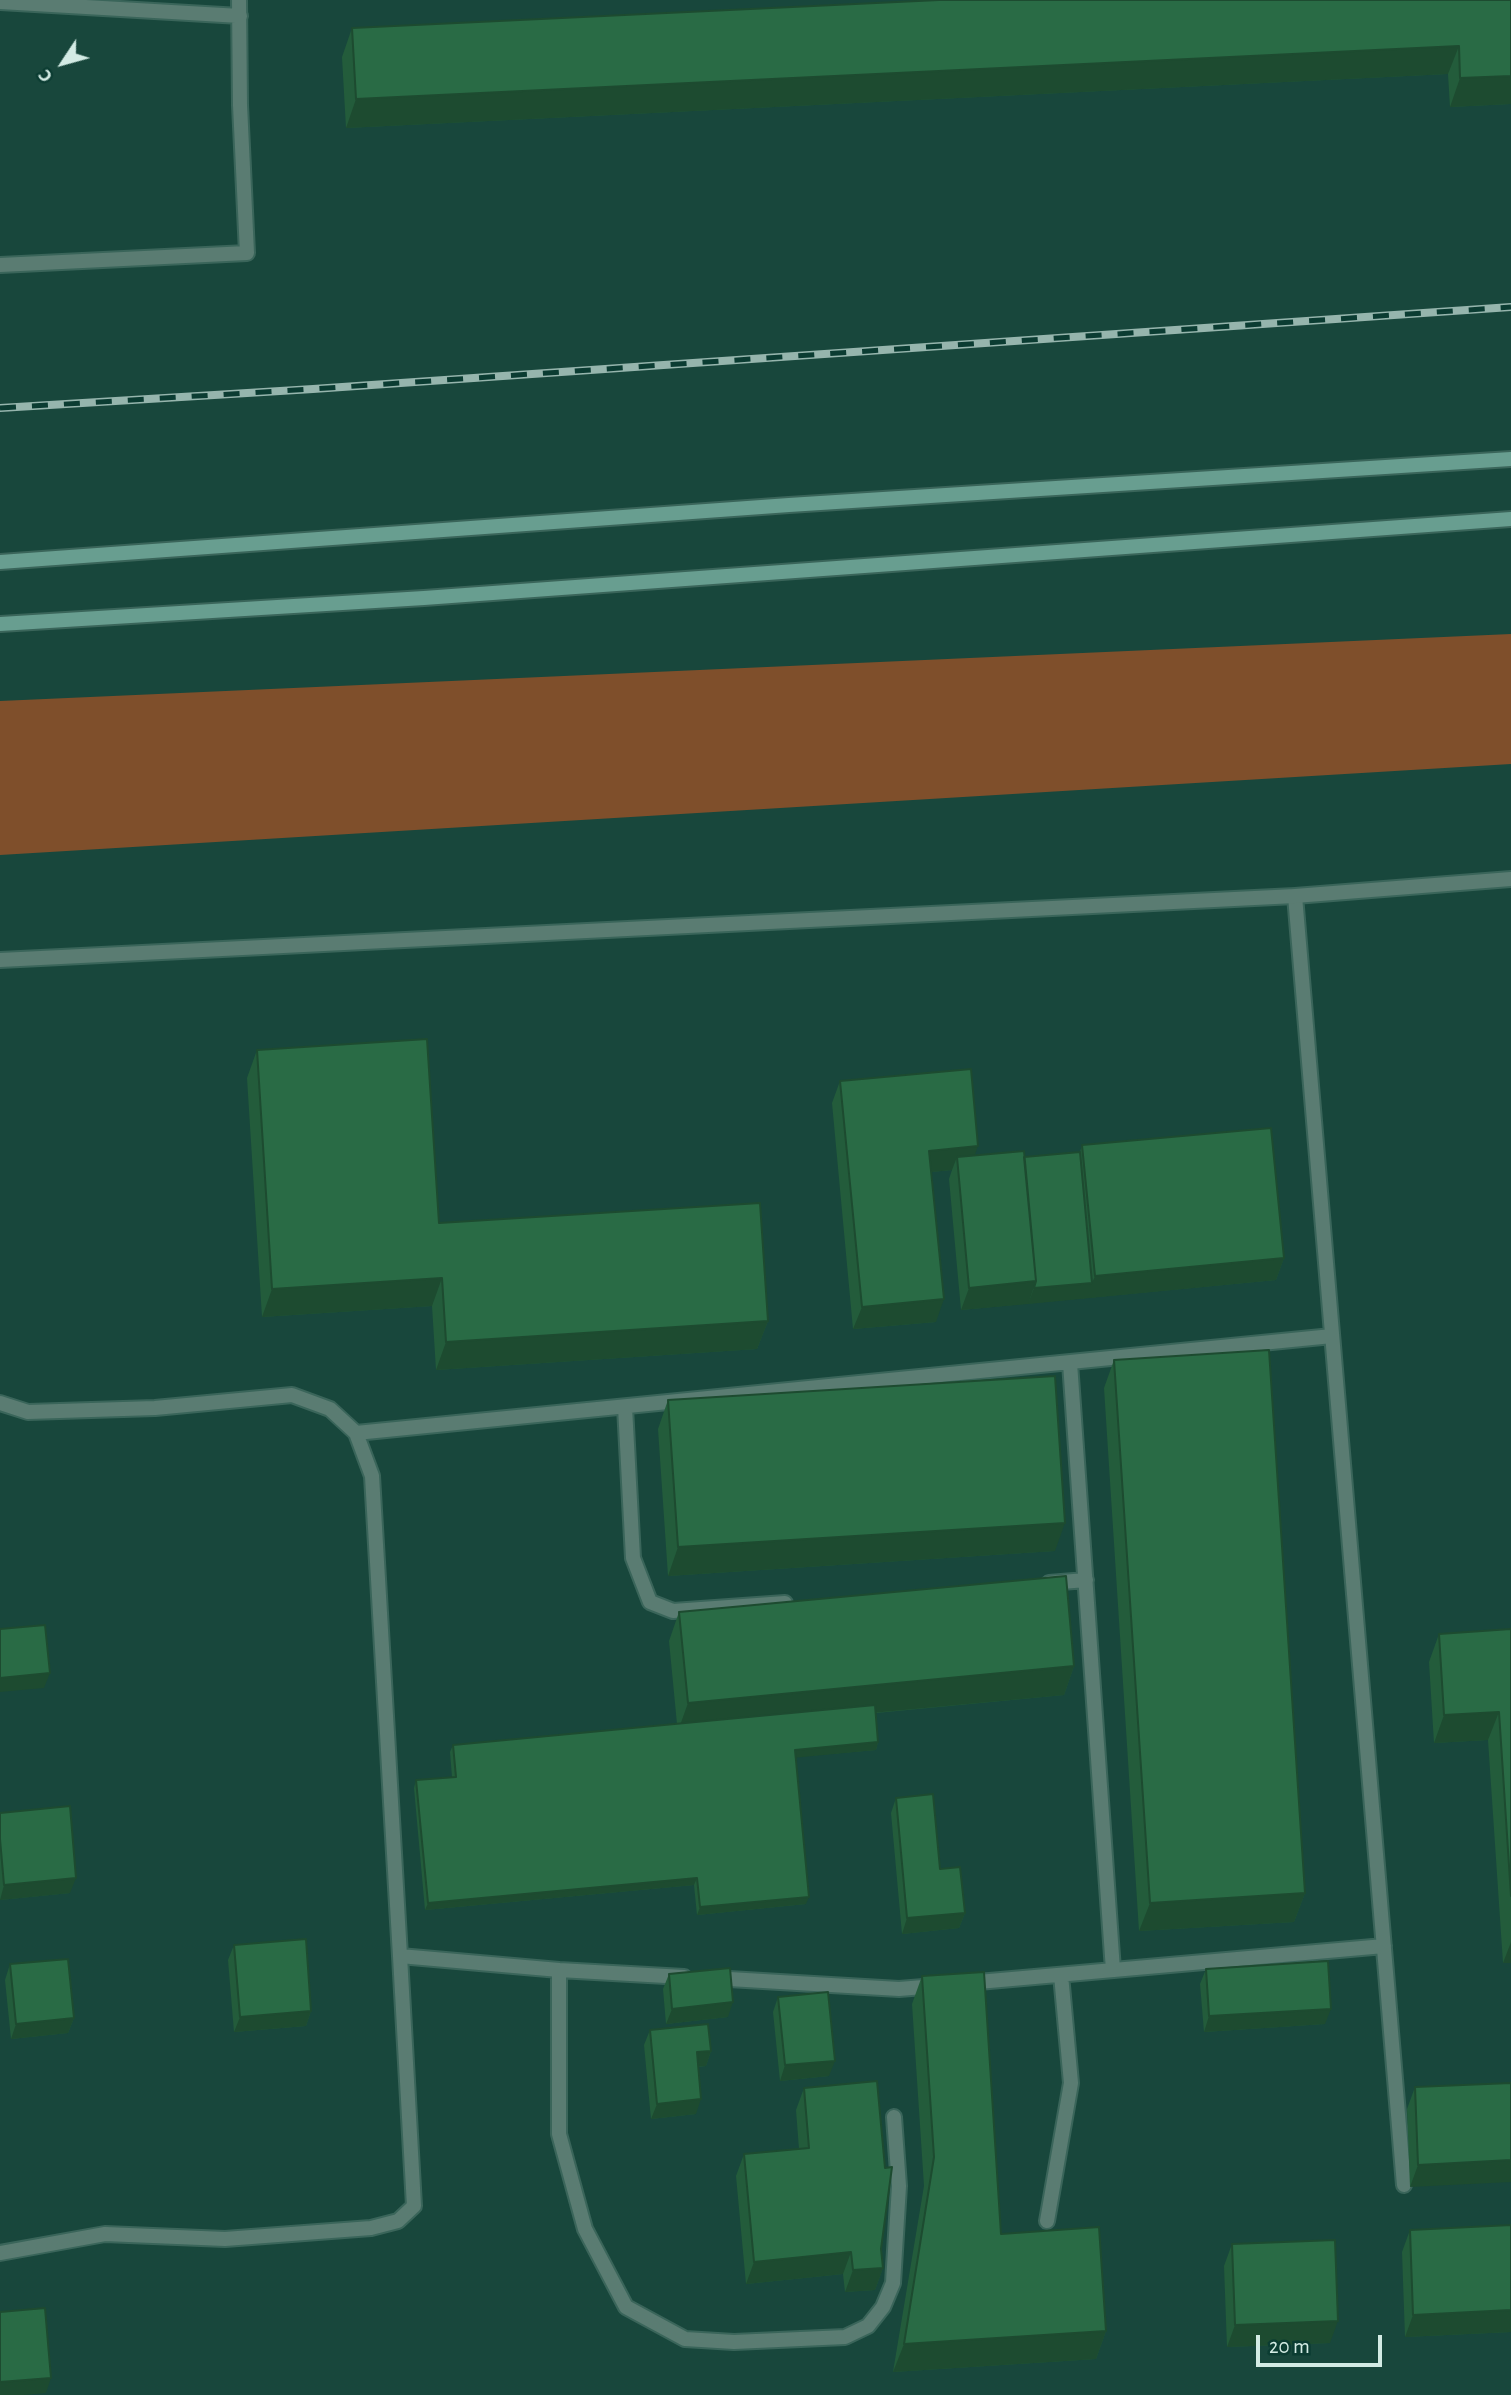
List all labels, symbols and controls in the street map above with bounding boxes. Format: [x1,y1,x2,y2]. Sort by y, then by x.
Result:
north arrow [28,28,98,98]
text: С [35,66,56,85]
scale bar [1259,2322,1385,2366]
text: 20 m [1269,2336,1310,2357]

